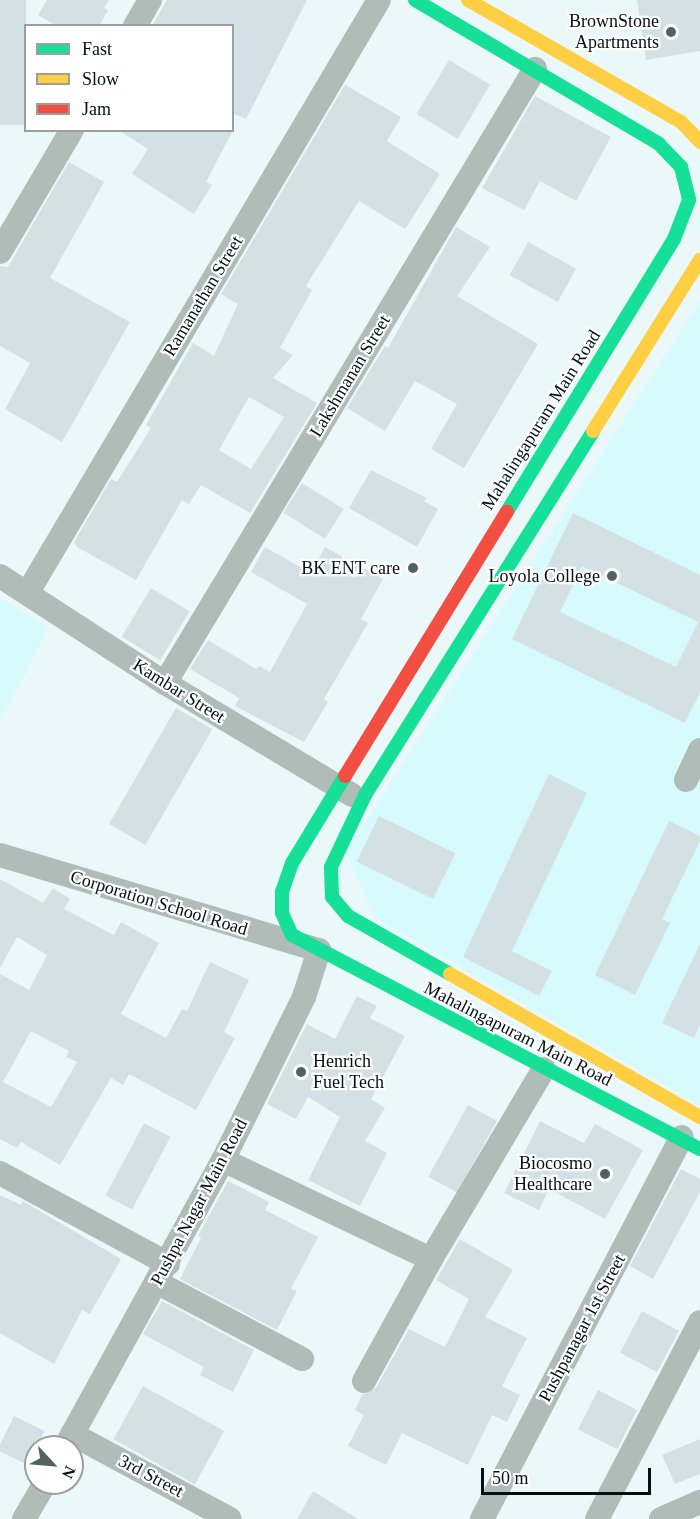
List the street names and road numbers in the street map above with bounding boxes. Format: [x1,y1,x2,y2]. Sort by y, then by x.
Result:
street label: Ramanathan Street [159,232,247,360]
street label: Lakshmanan Street [305,311,395,441]
street label: Mahalingapuram Main Road [477,326,605,514]
street label: Kambar Street [129,654,229,728]
street label: Corporation School Road [68,866,250,940]
street label: Mahalingapuram Main Road [420,977,616,1091]
street label: Pushpa Nagar Main Road [146,1115,252,1289]
street label: Pushpanagar 1st Street [534,1251,630,1405]
street label: 3rd Street [115,1450,187,1502]

